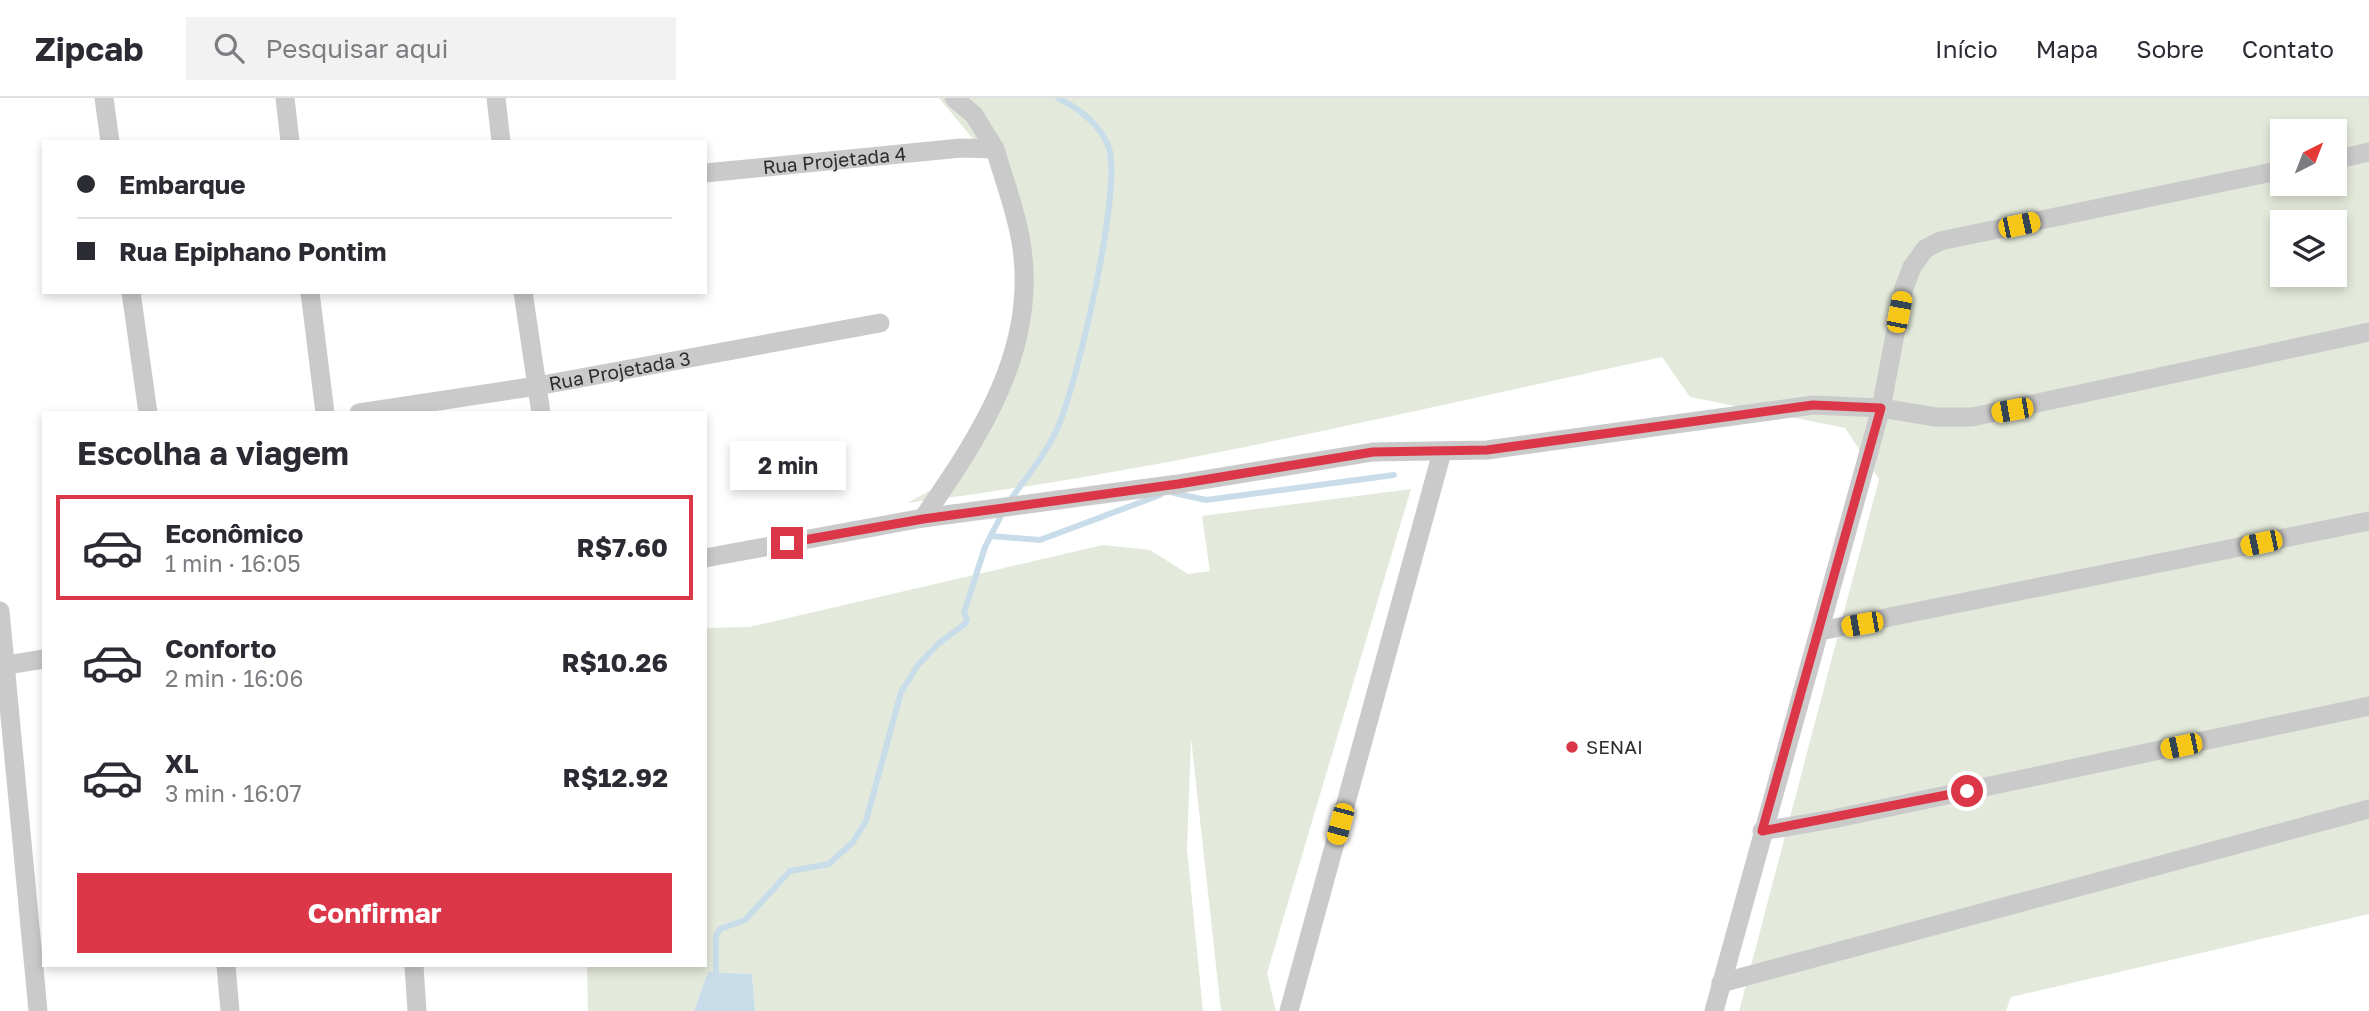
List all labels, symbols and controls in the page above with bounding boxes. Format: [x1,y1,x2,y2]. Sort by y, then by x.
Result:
search box [186,17,676,80]
text: Zipcab [35,29,144,68]
icon: search [210,29,248,67]
text: Pesquisar aqui [266,33,448,64]
text: Início [1935,34,1998,63]
text: Mapa [2036,34,2098,63]
text: Sobre [2136,34,2204,63]
text: Contato [2242,34,2334,63]
north arrow [2270,119,2347,196]
map controls [2270,119,2347,287]
street label: Rua Projetada 4 [762,141,907,178]
text: Embarque [119,169,246,200]
car [1997,210,2042,240]
button: layers [2270,210,2347,287]
text: Rua Epiphano Pontim [119,236,386,267]
car [1885,289,1914,335]
street label: Rua Projetada 3 [547,346,692,395]
car [1990,396,2035,424]
text: Escolha a viagem [77,434,349,472]
callout: 2 min [729,442,845,490]
text: 2 min [758,451,818,479]
icon: car [81,516,144,579]
text: Econômico [165,518,303,549]
route end [771,527,803,559]
car [2239,528,2284,558]
text: R$7.60 [577,532,668,563]
text: 1 min · 16:05 [165,549,301,577]
car [1840,610,1885,638]
icon: car [81,631,144,694]
text: Conforto [165,633,276,664]
text: R$10.26 [562,647,668,678]
text: 2 min · 16:06 [165,664,303,692]
car [2159,731,2204,761]
place label: SENAI [1586,735,1643,758]
marker: SENAI [1564,739,1580,755]
icon: car [81,746,144,809]
text: XL [165,748,199,779]
text: R$12.92 [563,762,668,793]
route start [1951,775,1983,807]
text: 3 min · 16:07 [165,779,302,807]
car [1325,801,1356,847]
button: Confirmar [77,873,672,953]

